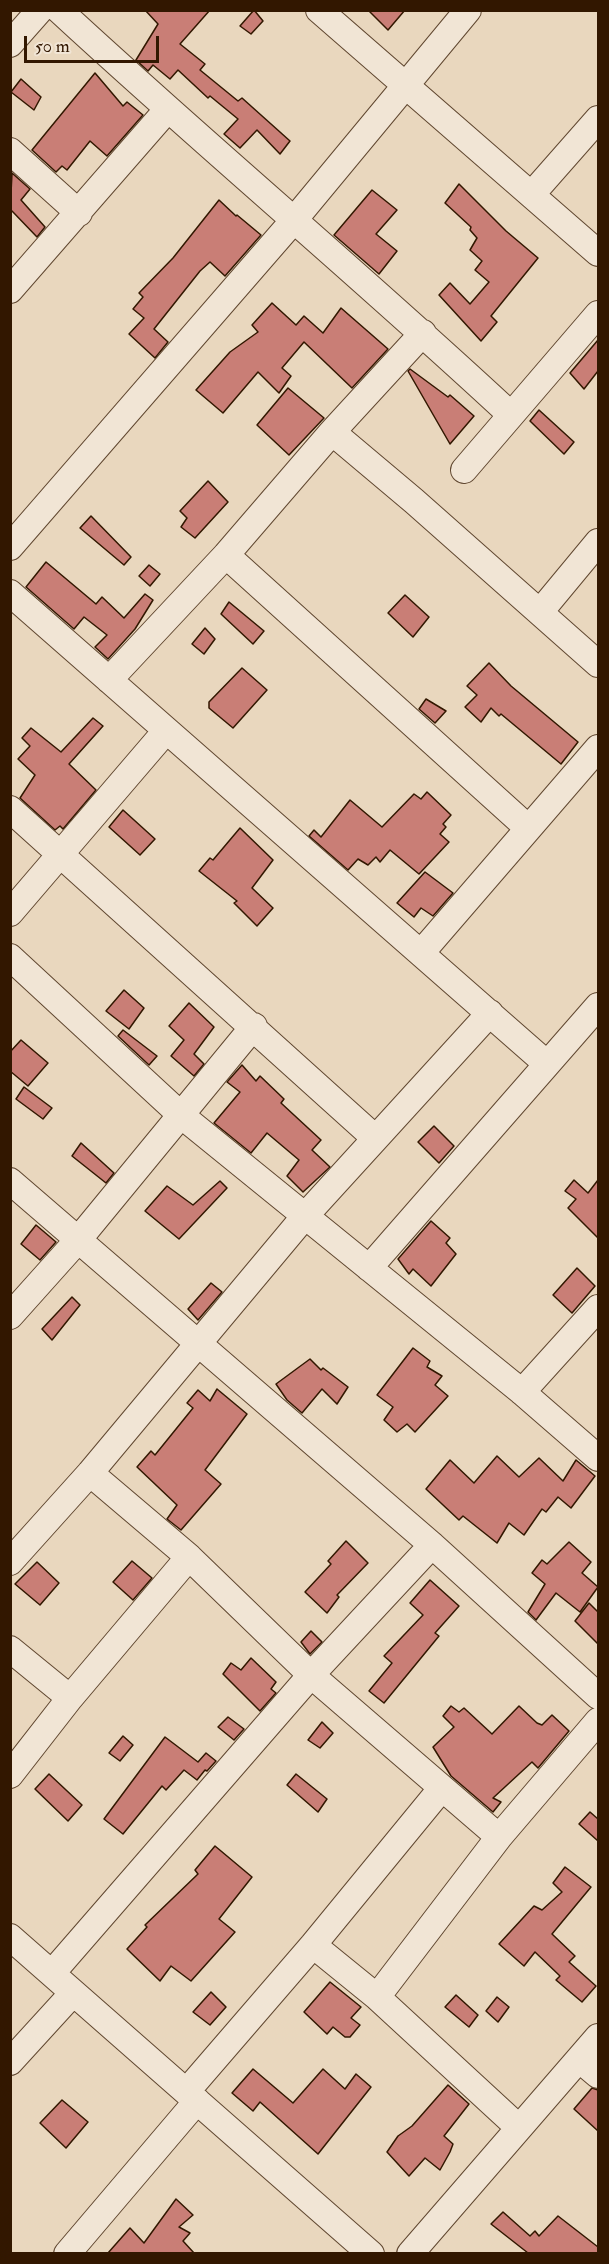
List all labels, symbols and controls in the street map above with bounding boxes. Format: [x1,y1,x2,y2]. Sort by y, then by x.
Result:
scale bar [27,24,162,62]
text: 50 m [35,35,70,58]

